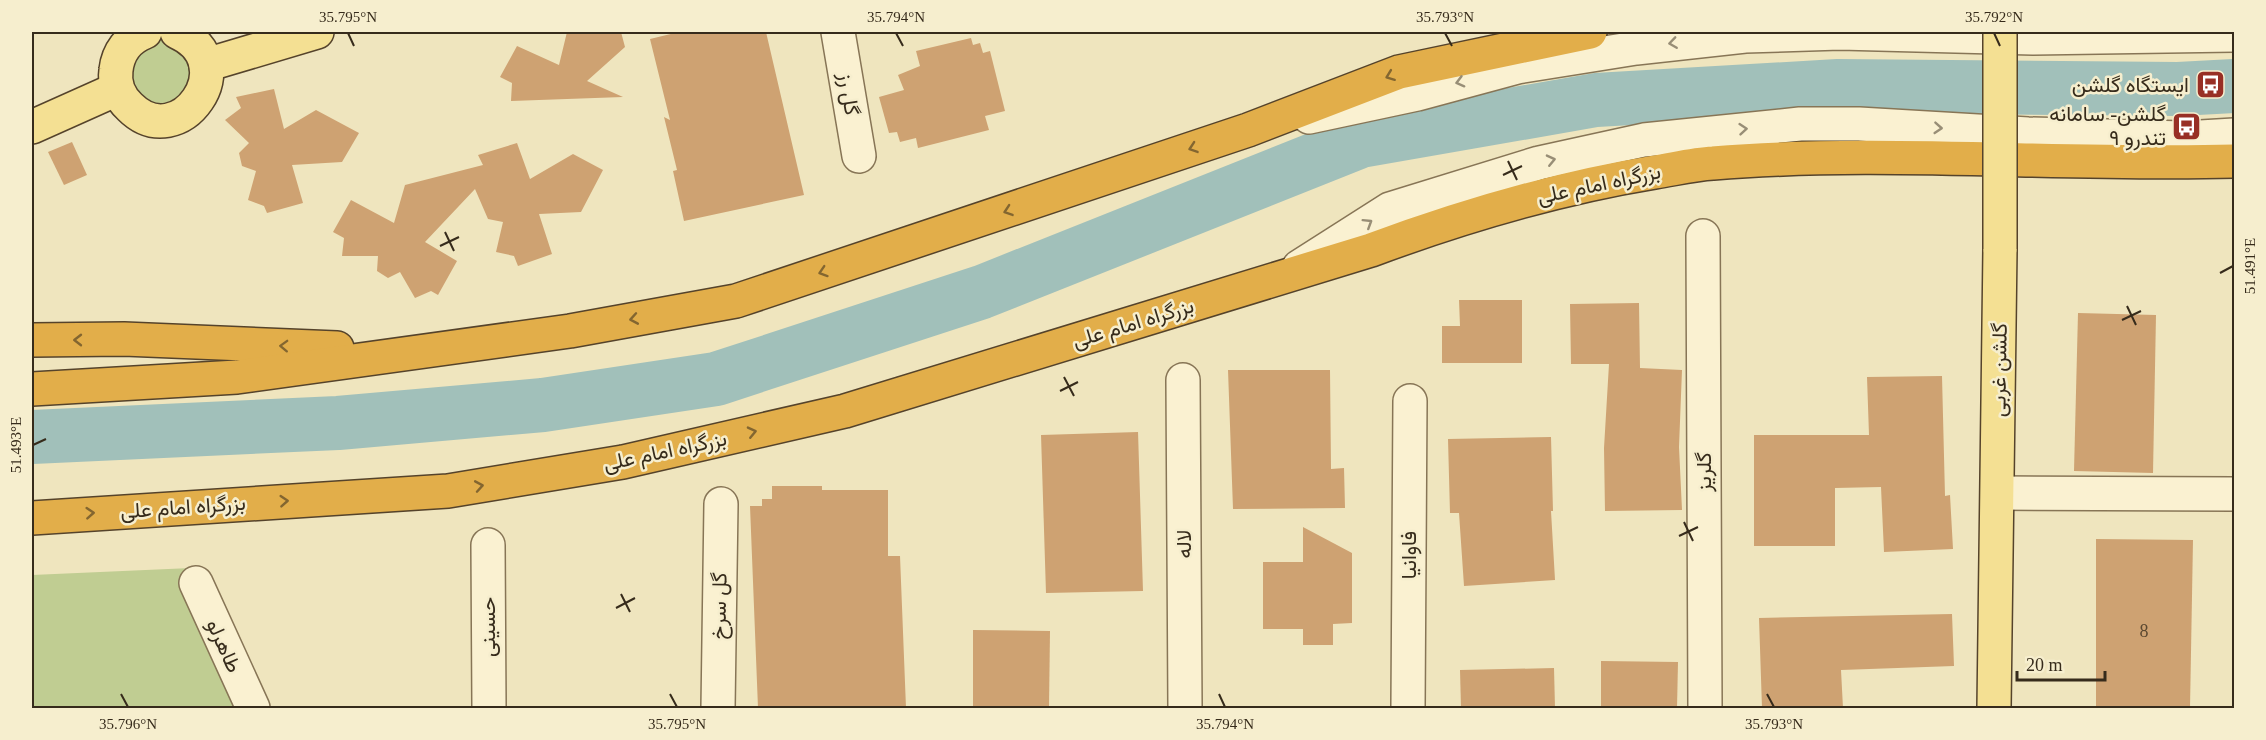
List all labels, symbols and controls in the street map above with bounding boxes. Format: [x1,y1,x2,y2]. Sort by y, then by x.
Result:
text: 35.795°N [319,9,377,25]
text: 35.794°N [867,9,925,25]
text: 35.793°N [1416,9,1474,25]
text: 35.792°N [1965,9,2023,25]
one-way arrow [1668,37,1677,49]
one-way arrow [1385,68,1395,81]
bus stop icon: ایستگاه گلشن [2194,69,2226,101]
street label: گل رز [833,70,864,117]
place label: ایستگاه گلشن [2072,73,2189,97]
one-way arrow [1456,75,1466,87]
place label: گلشن- سامانه ۹ تندرو [2049,102,2166,151]
bus stop icon: گلشن- سامانه ۹ تندرو [2171,110,2203,142]
one-way arrow [1739,122,1748,135]
one-way arrow [1933,122,1942,135]
one-way arrow [1188,141,1199,154]
one-way arrow [1546,155,1556,168]
street label: بزرگراه امام علی [1535,159,1663,211]
one-way arrow [1003,203,1014,216]
one-way arrow [1362,219,1372,231]
text: 51.491°E [2242,238,2258,294]
one-way arrow [818,265,829,277]
street label: بزرگراه امام علی [1069,293,1197,355]
one-way arrow [629,313,639,325]
street label: گلشن غربی [1986,323,2013,417]
one-way arrow [73,334,82,346]
one-way arrow [279,340,288,352]
text: 51.493°E [8,417,24,473]
street label: بزرگراه امام علی [601,426,729,478]
one-way arrow [747,427,757,440]
street label: گلریز [1692,452,1717,493]
one-way arrow [473,480,483,493]
street label: بزرگراه امام علی [119,491,247,525]
one-way arrow [280,495,289,508]
one-way arrow [85,507,94,520]
street label: لاله [1172,530,1196,558]
street label: فاوانیا [1397,531,1422,579]
street label: گل سرخ [706,572,734,640]
street label: حسینی [476,597,500,657]
street label: طاهرلو [201,616,246,677]
house number: 8 [2140,621,2149,641]
scale bar [2017,644,2106,682]
text: 20 m [2026,655,2063,675]
text: 35.796°N [99,716,157,732]
text: 35.795°N [648,716,706,732]
text: 35.794°N [1196,716,1254,732]
text: 35.793°N [1745,716,1803,732]

